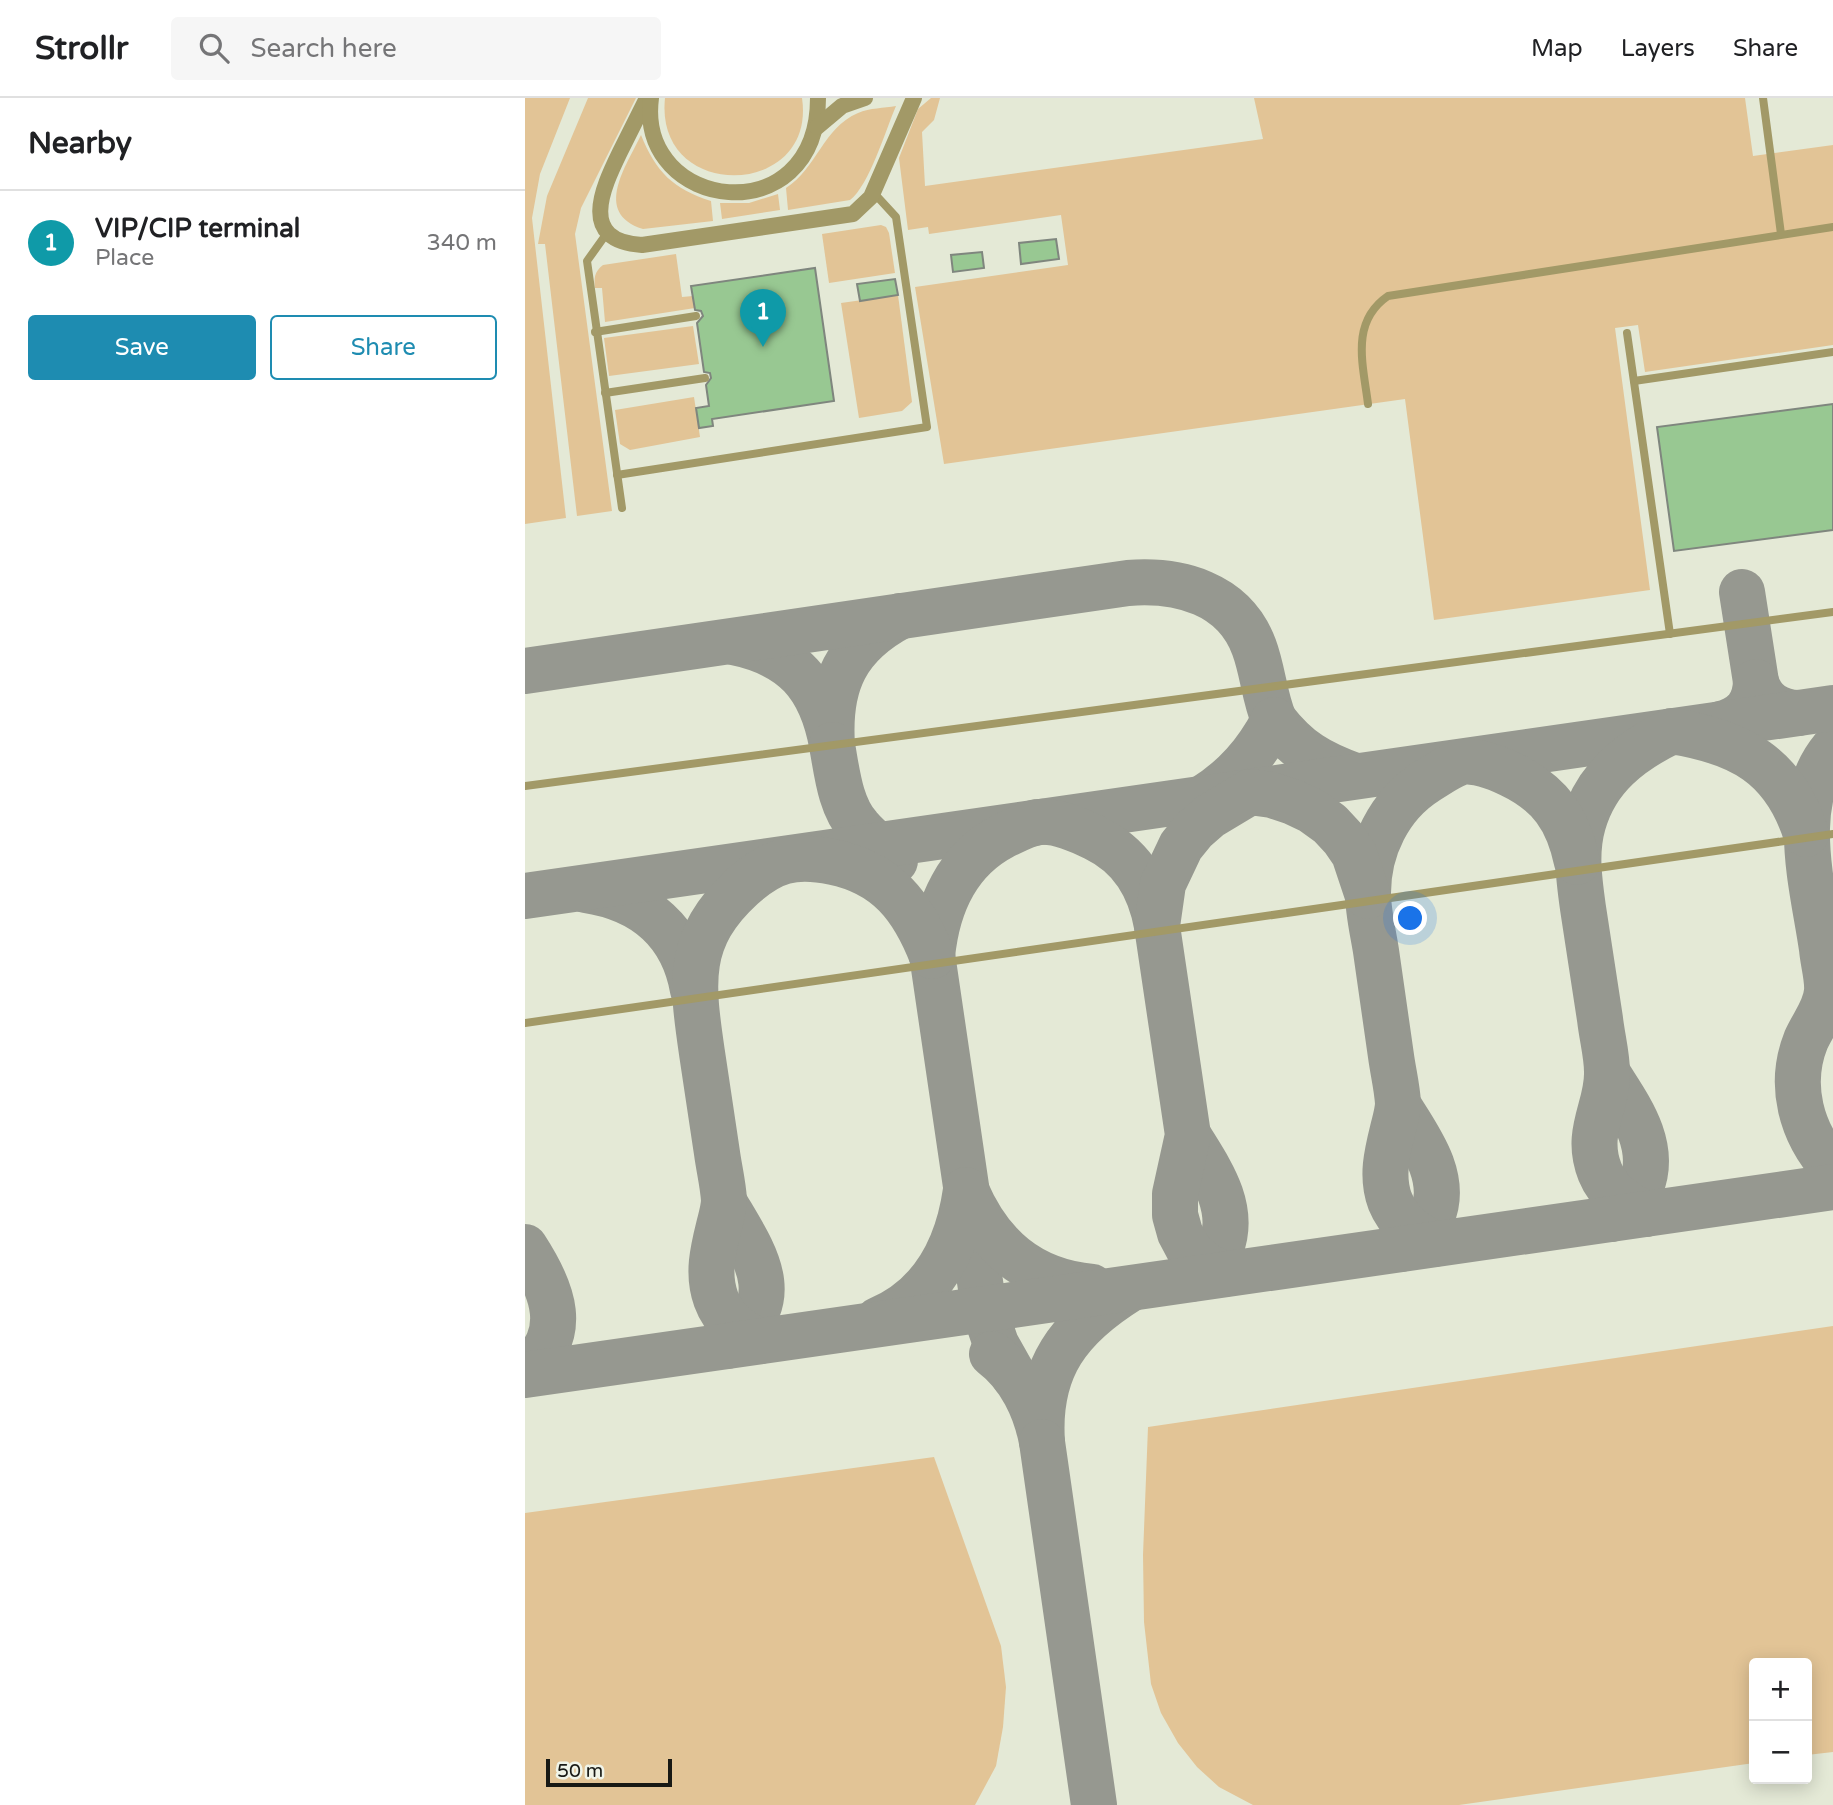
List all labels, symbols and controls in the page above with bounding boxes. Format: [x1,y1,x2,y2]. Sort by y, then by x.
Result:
search box [171,17,661,80]
text: Strollr [35,29,129,68]
icon: search [195,29,233,67]
text: Search here [251,33,397,64]
text: Map [1531,34,1583,63]
text: Layers [1621,34,1695,63]
text: Share [1733,34,1798,63]
text: Nearby [28,125,132,162]
text: VIP/CIP terminal [95,213,300,244]
text: 1 [44,229,58,257]
text: 340 m [427,229,497,257]
text: Place [95,244,154,272]
pin: 1 [740,289,786,347]
button: Save [28,315,256,380]
button: Share [270,315,497,380]
your location [1393,901,1427,935]
map controls [1749,1658,1812,1784]
button: + [1749,1658,1812,1721]
button: − [1749,1721,1812,1784]
scale bar [546,1756,672,1788]
text: 50 m [557,1760,603,1782]

